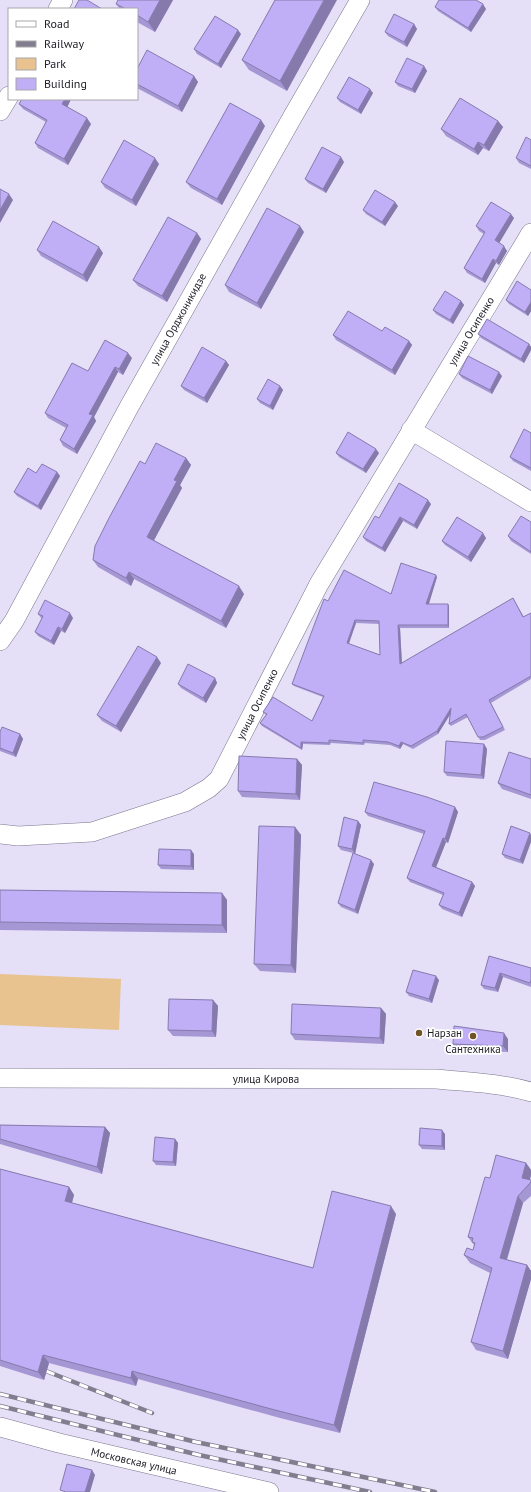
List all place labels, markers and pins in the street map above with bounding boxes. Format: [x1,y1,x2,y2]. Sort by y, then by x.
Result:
place label: Нарзан [427,1026,462,1040]
marker: Нарзан [414,1028,424,1038]
marker: Сантехника [468,1031,478,1041]
place label: Сантехника [445,1042,501,1056]

